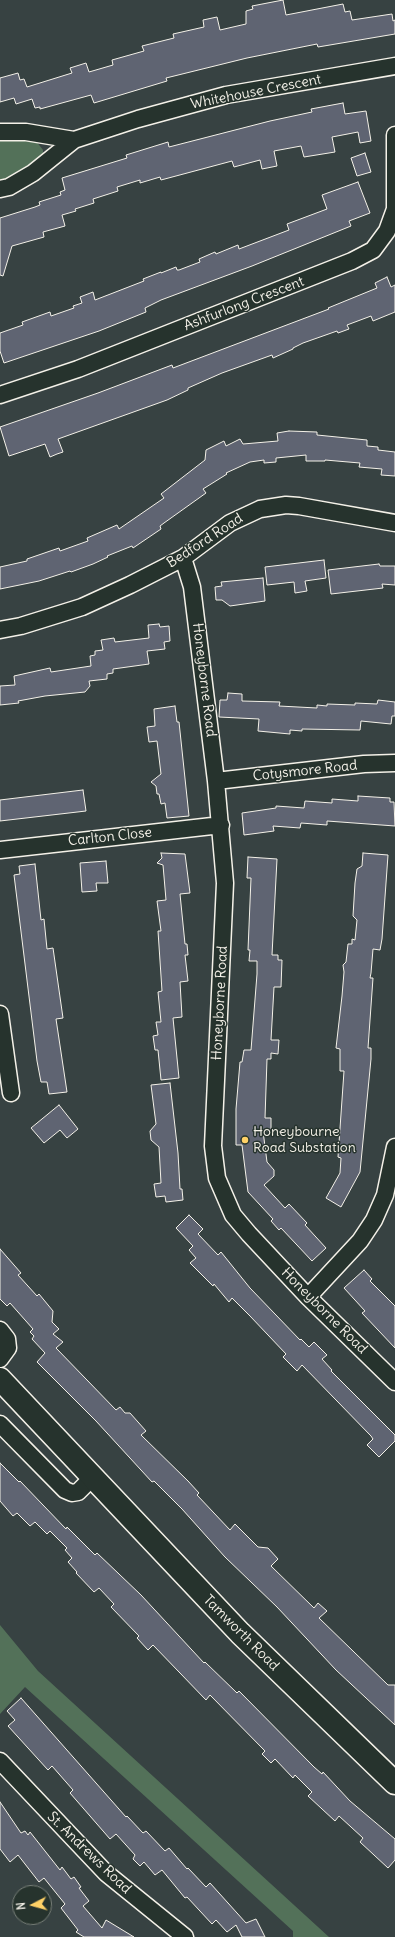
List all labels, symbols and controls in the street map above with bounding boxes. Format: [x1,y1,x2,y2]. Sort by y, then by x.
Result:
street label: Whitehouse Crescent [189,71,323,113]
street label: Ashfurlong Crescent [181,273,307,335]
street label: Bedford Road [164,510,246,572]
street label: Honeyborne Road [189,622,219,738]
street label: Cotysmore Road [252,757,358,785]
street label: Carlton Close [67,824,153,850]
street label: Honeyborne Road [209,945,231,1061]
place label: Honeybourne Road Substation [253,1124,356,1156]
marker: Honeybourne Road Substation [240,1135,250,1145]
street label: Honeyborne Road [278,1265,370,1357]
street label: Tamworth Road [200,1592,282,1674]
street label: St. Andrews Road [44,1809,134,1897]
north arrow [12,1885,52,1925]
text: N [14,1902,28,1911]

